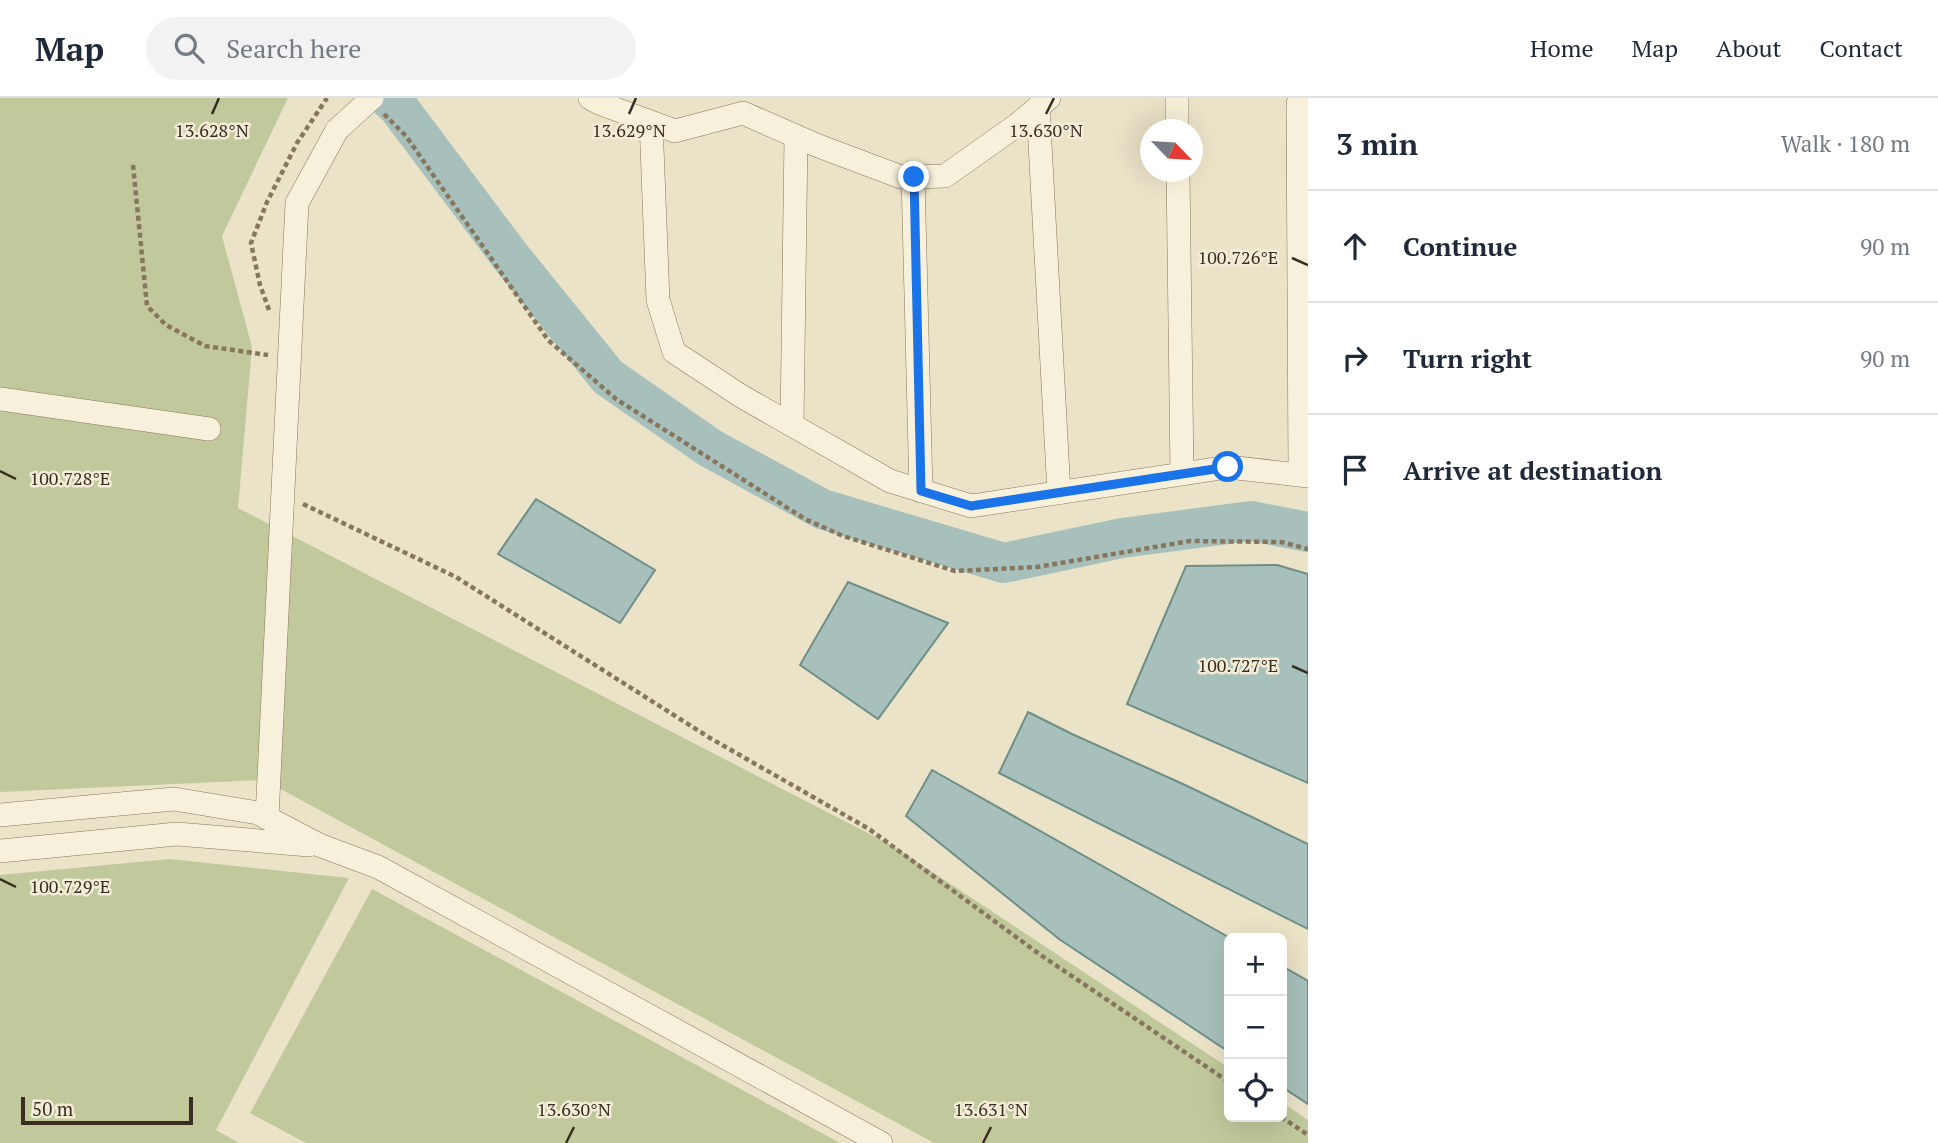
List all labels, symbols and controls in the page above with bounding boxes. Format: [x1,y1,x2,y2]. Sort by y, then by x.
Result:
search box [146,17,636,80]
text: Map [35,27,104,70]
icon: search [170,29,208,67]
text: Search here [226,31,361,65]
text: Home [1530,32,1594,64]
text: Map [1632,32,1678,64]
text: About [1716,32,1782,64]
text: Contact [1820,32,1903,64]
text: 13.628°N [175,118,249,142]
text: 13.629°N [592,118,666,142]
text: 13.630°N [1009,118,1083,142]
north arrow [1140,119,1203,182]
text: 3 min [1336,124,1418,164]
text: Walk · 180 m [1781,128,1910,159]
route end [898,161,929,192]
icon: ahead [1336,227,1374,265]
text: Continue [1403,229,1517,263]
text: 90 m [1860,231,1910,262]
text: 100.726°E [1198,245,1278,269]
icon: right [1336,339,1374,377]
text: Turn right [1403,341,1532,375]
text: 90 m [1860,343,1910,374]
route start [1212,451,1243,482]
icon: arrive [1336,451,1374,489]
text: Arrive at destination [1403,453,1662,487]
text: 100.728°E [30,466,110,490]
text: 100.727°E [1198,653,1278,677]
text: 100.729°E [30,874,110,898]
map controls [1224,933,1287,1122]
button: + [1224,933,1287,996]
button: − [1224,996,1287,1059]
button: locate [1224,1059,1287,1122]
scale bar [21,1094,192,1126]
text: 50 m [32,1096,73,1121]
text: 13.630°N [537,1097,611,1121]
text: 13.631°N [954,1097,1028,1121]

